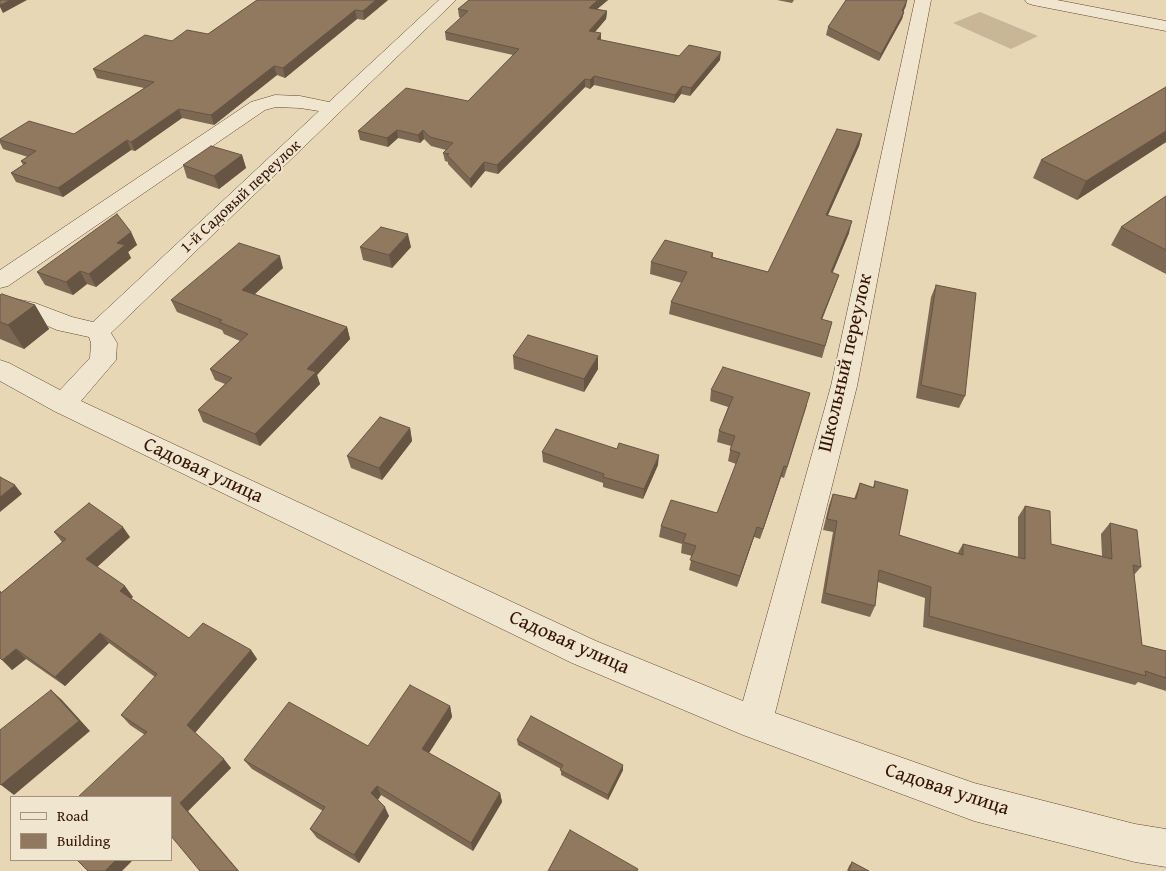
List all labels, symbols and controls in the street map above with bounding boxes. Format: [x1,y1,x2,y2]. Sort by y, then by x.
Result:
street label: 1-й Садовый переулок [177,136,305,258]
street label: Школьный переулок [814,271,878,455]
street label: Садовая улица [139,433,267,509]
street label: Садовая улица [505,606,633,680]
street label: Садовая улица [882,759,1012,821]
legend [10,796,172,861]
text: Road [57,805,88,826]
text: Building [57,830,110,851]

